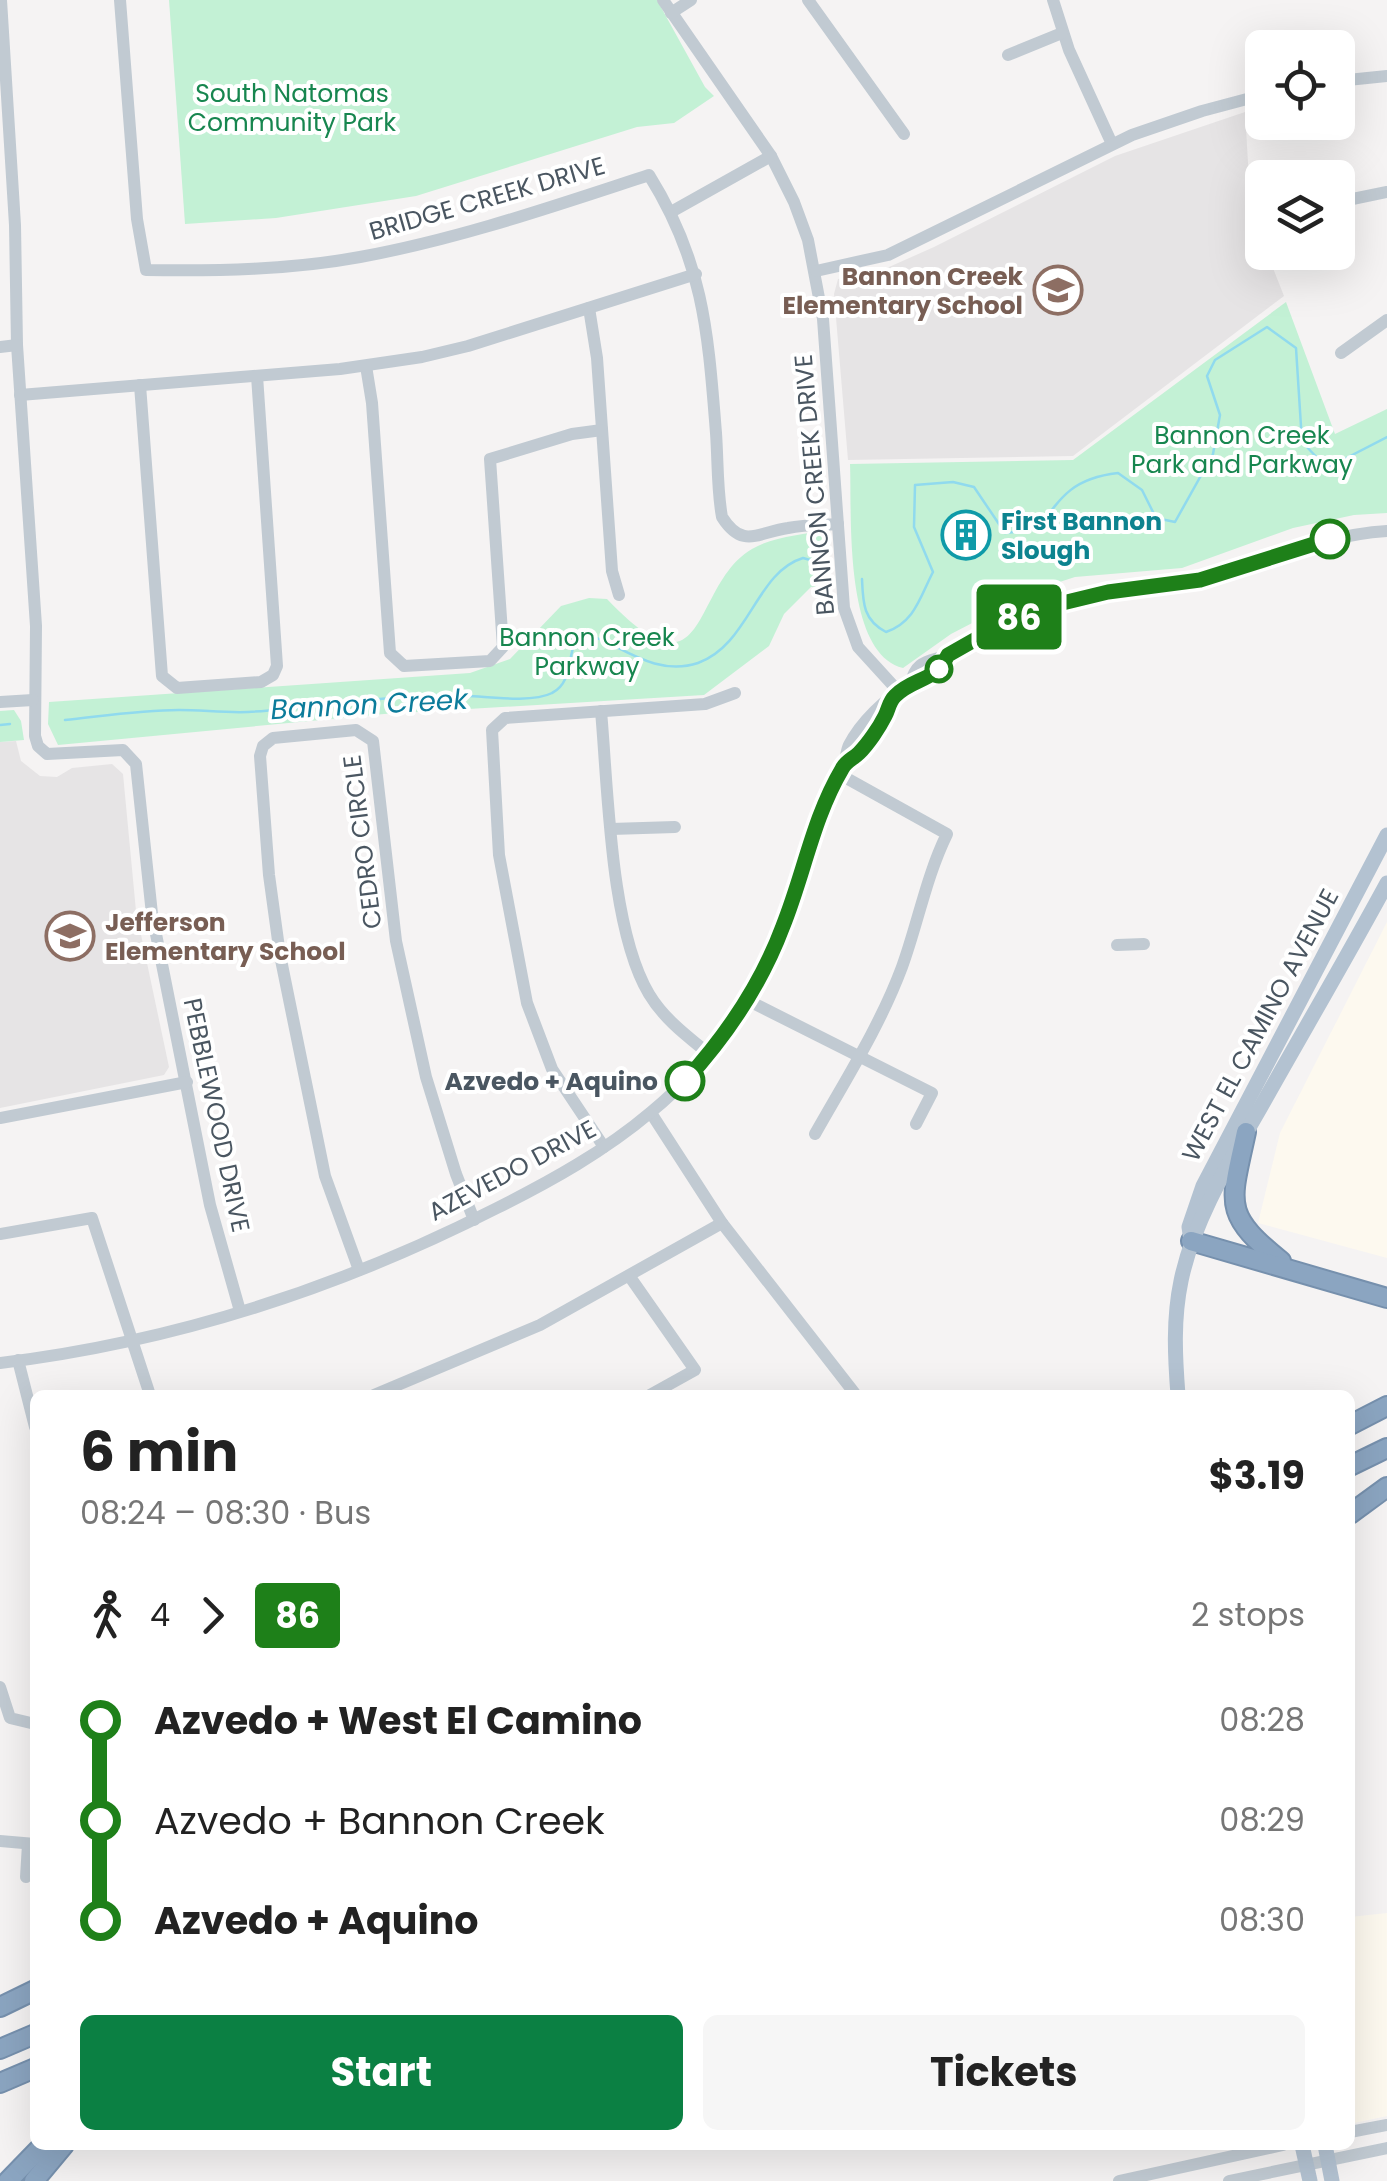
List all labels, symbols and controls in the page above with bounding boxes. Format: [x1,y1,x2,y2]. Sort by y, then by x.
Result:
map controls [1245,30,1355,270]
button: locate [1245,30,1355,140]
park label: South Natomas Community Park [188,76,396,140]
street label: BRIDGE CREEK DRIVE [365,148,609,249]
button: layers [1245,160,1355,270]
place label: Bannon Creek Elementary School [782,259,1024,323]
school or university icon: Bannon Creek Elementary School [1032,264,1084,316]
street label: BANNON CREEK DRIVE [786,353,843,617]
park label: Bannon Creek Park and Parkway [1131,418,1353,482]
place label: First Bannon Slough [1001,504,1162,568]
building icon: First Bannon Slough [940,509,992,561]
unlabelled marker [1311,520,1349,558]
line badge: 86 [974,584,1064,650]
text: 86 [997,593,1041,642]
park label: Bannon Creek Parkway [499,620,675,684]
unlabelled marker [926,656,952,682]
water label: Bannon Creek [269,680,470,729]
street label: CEDRO CIRCLE [334,753,391,931]
street label: WEST EL CAMINO AVENUE [1174,883,1347,1168]
place label: Jefferson Elementary School [105,905,346,969]
school or university icon: Jefferson Elementary School [44,910,96,962]
street label: PEBBLEWOOD DRIVE [175,995,258,1235]
marker: Azvedo + Aquino [666,1062,704,1100]
place label: Azvedo + Aquino [445,1064,658,1099]
street label: AZEVEDO DRIVE [422,1111,602,1229]
text: 6 min [80,1413,238,1490]
text: $3.19 [1209,1449,1305,1502]
text: 08:24 – 08:30 · Bus [80,1490,371,1535]
icon: walk [80,1588,135,1643]
icon: forward [185,1588,240,1643]
text: 86 [275,1591,320,1640]
text: 4 [150,1592,170,1637]
text: 2 stops [1191,1592,1305,1637]
text: Azvedo + West El Camino [154,1694,642,1747]
text: 08:28 [1219,1697,1305,1742]
text: Azvedo + Bannon Creek [154,1794,605,1847]
text: 08:29 [1219,1797,1305,1842]
text: Azvedo + Aquino [154,1894,478,1947]
text: 08:30 [1219,1897,1305,1942]
button: Start [80,2015,683,2130]
button: Tickets [703,2015,1305,2130]

